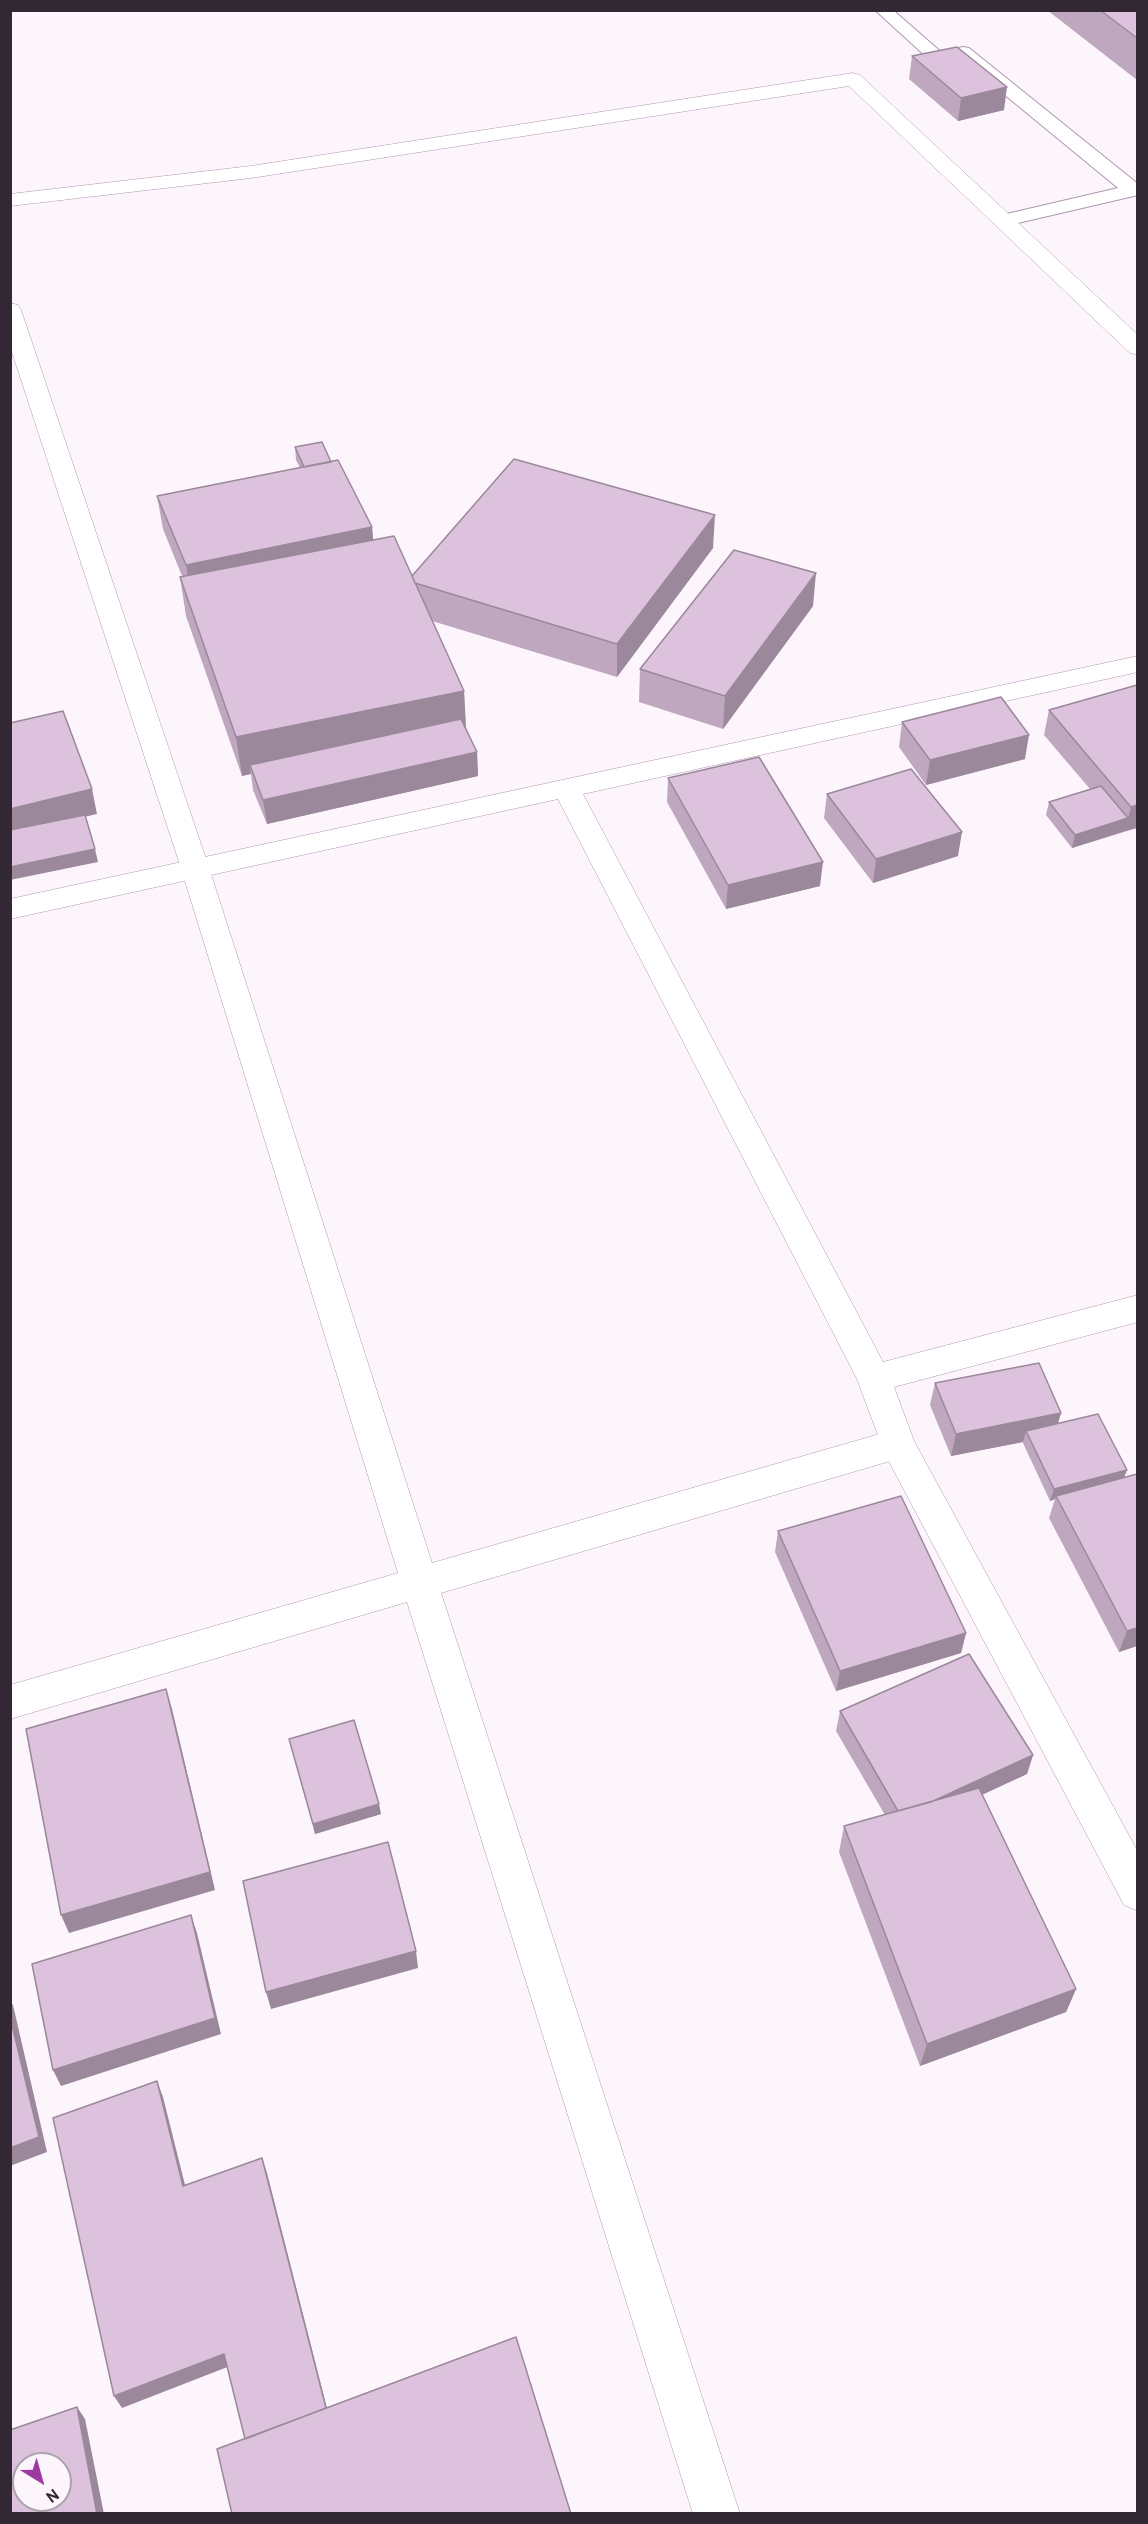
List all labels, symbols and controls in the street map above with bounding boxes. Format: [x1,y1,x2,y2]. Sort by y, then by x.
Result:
north arrow [12,2452,72,2512]
text: N [41,2483,62,2506]

